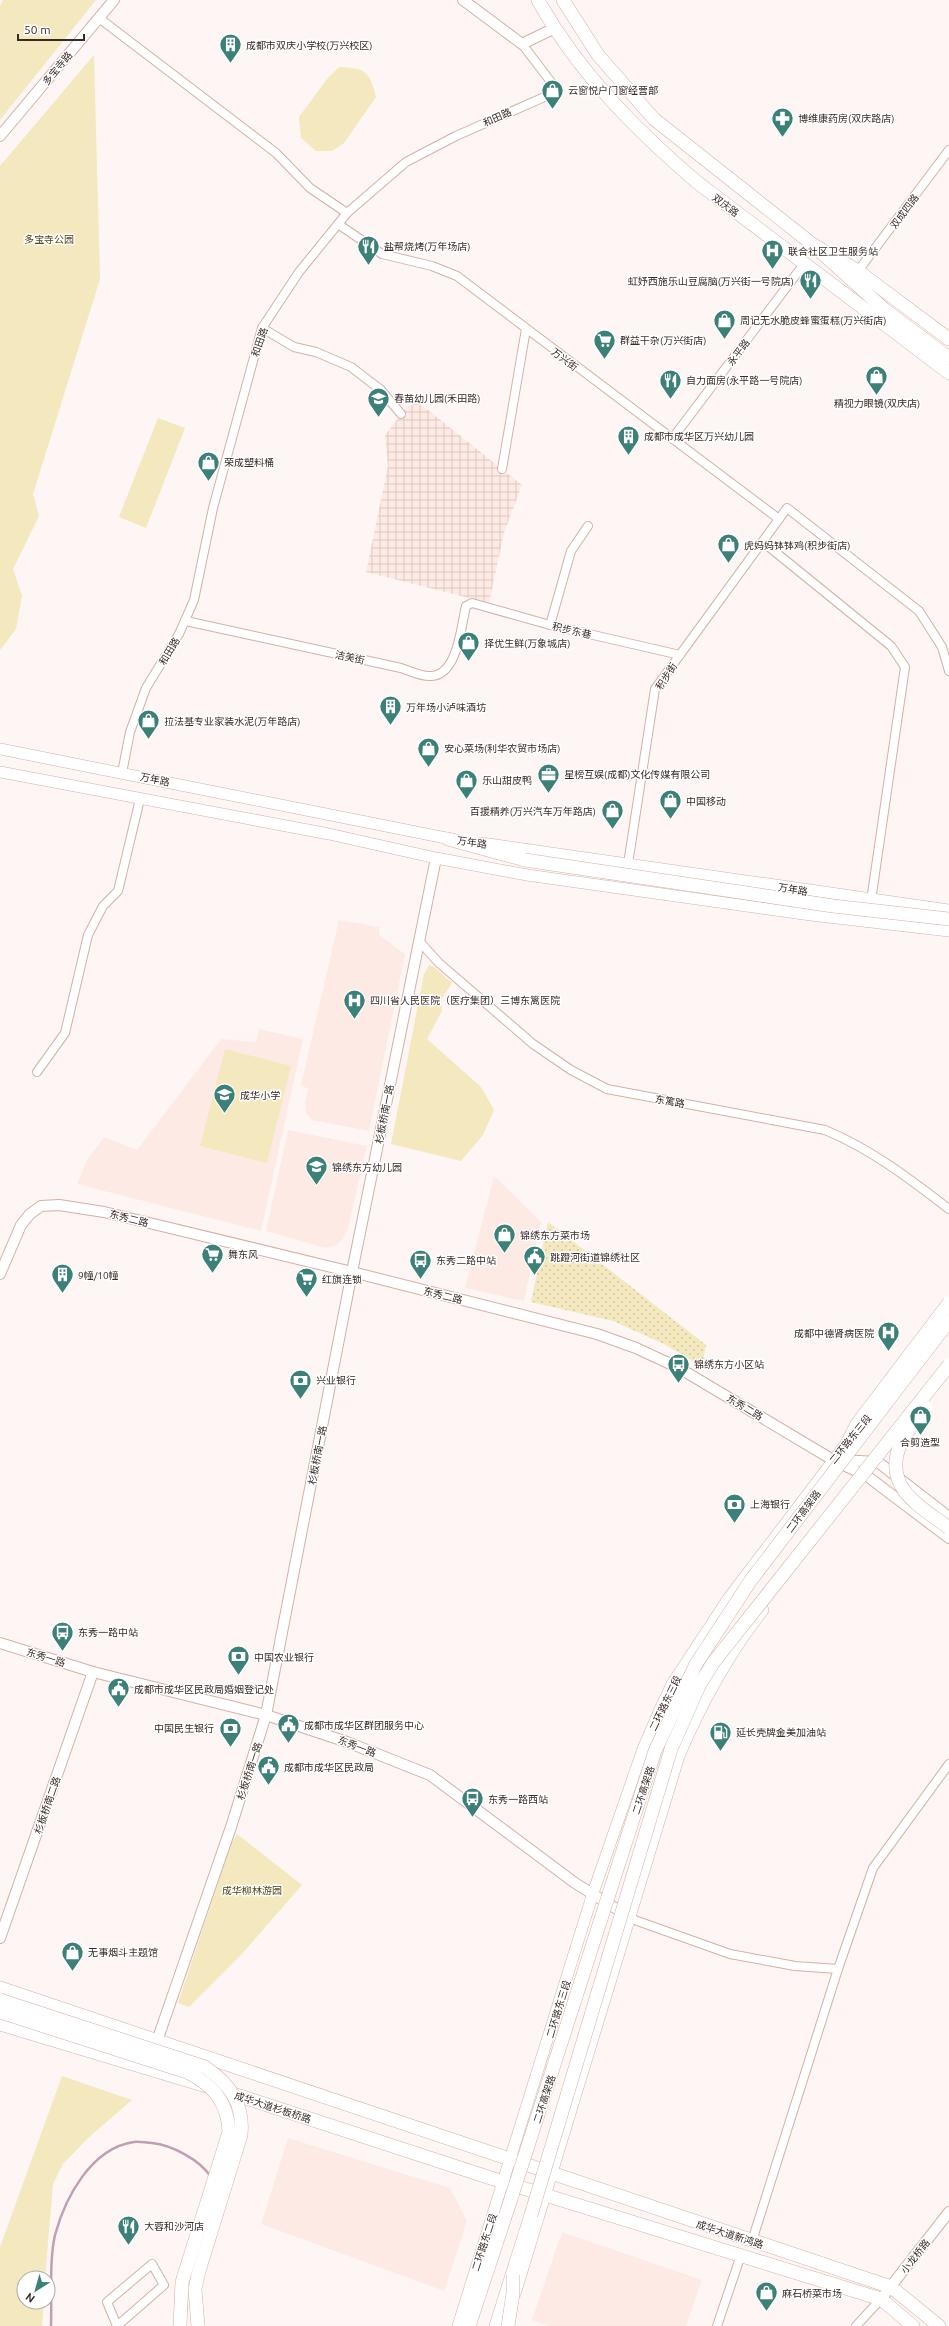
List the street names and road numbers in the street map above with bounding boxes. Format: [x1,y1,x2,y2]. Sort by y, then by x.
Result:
street label: 多宝寺路 [40,49,74,87]
street label: 和田路 [481,106,513,129]
street label: 双庆路 [710,192,741,219]
street label: 双成四路 [888,192,921,231]
street label: 和田路 [249,326,270,358]
street label: 永平路 [725,337,752,368]
street label: 万兴街 [549,346,580,373]
street label: 积步东巷 [551,621,593,640]
street label: 和田路 [157,636,182,667]
street label: 洁美街 [334,649,366,666]
street label: 积步街 [654,661,679,692]
street label: 万年路 [139,771,171,788]
street label: 万年路 [456,835,488,850]
street label: 万年路 [777,882,809,897]
street label: 杉板桥南一路 [373,1084,396,1145]
street label: 东篱路 [654,1093,686,1110]
street label: 东秀二路 [108,1208,150,1229]
street label: 东秀二路 [422,1285,464,1306]
street label: 东秀二路 [725,1392,765,1422]
street label: 二环路东三段 [827,1413,874,1466]
street label: 杉板桥南一路 [306,1425,329,1486]
street label: 二环高架路 [784,1488,823,1535]
street label: 东秀一路 [25,1646,67,1669]
street label: 二环路东三段 [647,1674,684,1733]
street label: 东秀一路 [336,1734,377,1759]
street label: 杉板桥南一路 [235,1741,264,1801]
street label: 二环高架路 [631,1765,656,1816]
street label: 杉板桥南二路 [33,1775,62,1835]
street label: 二环路东三段 [544,1979,573,2039]
street label: 二环高架路 [532,2074,557,2125]
street label: 成华大道杉板桥路 [233,2090,313,2125]
street label: 二环路东二段 [470,2212,499,2272]
street label: 成华大道新鸿路 [695,2218,765,2251]
street label: 小龙桥路 [899,2237,932,2275]

